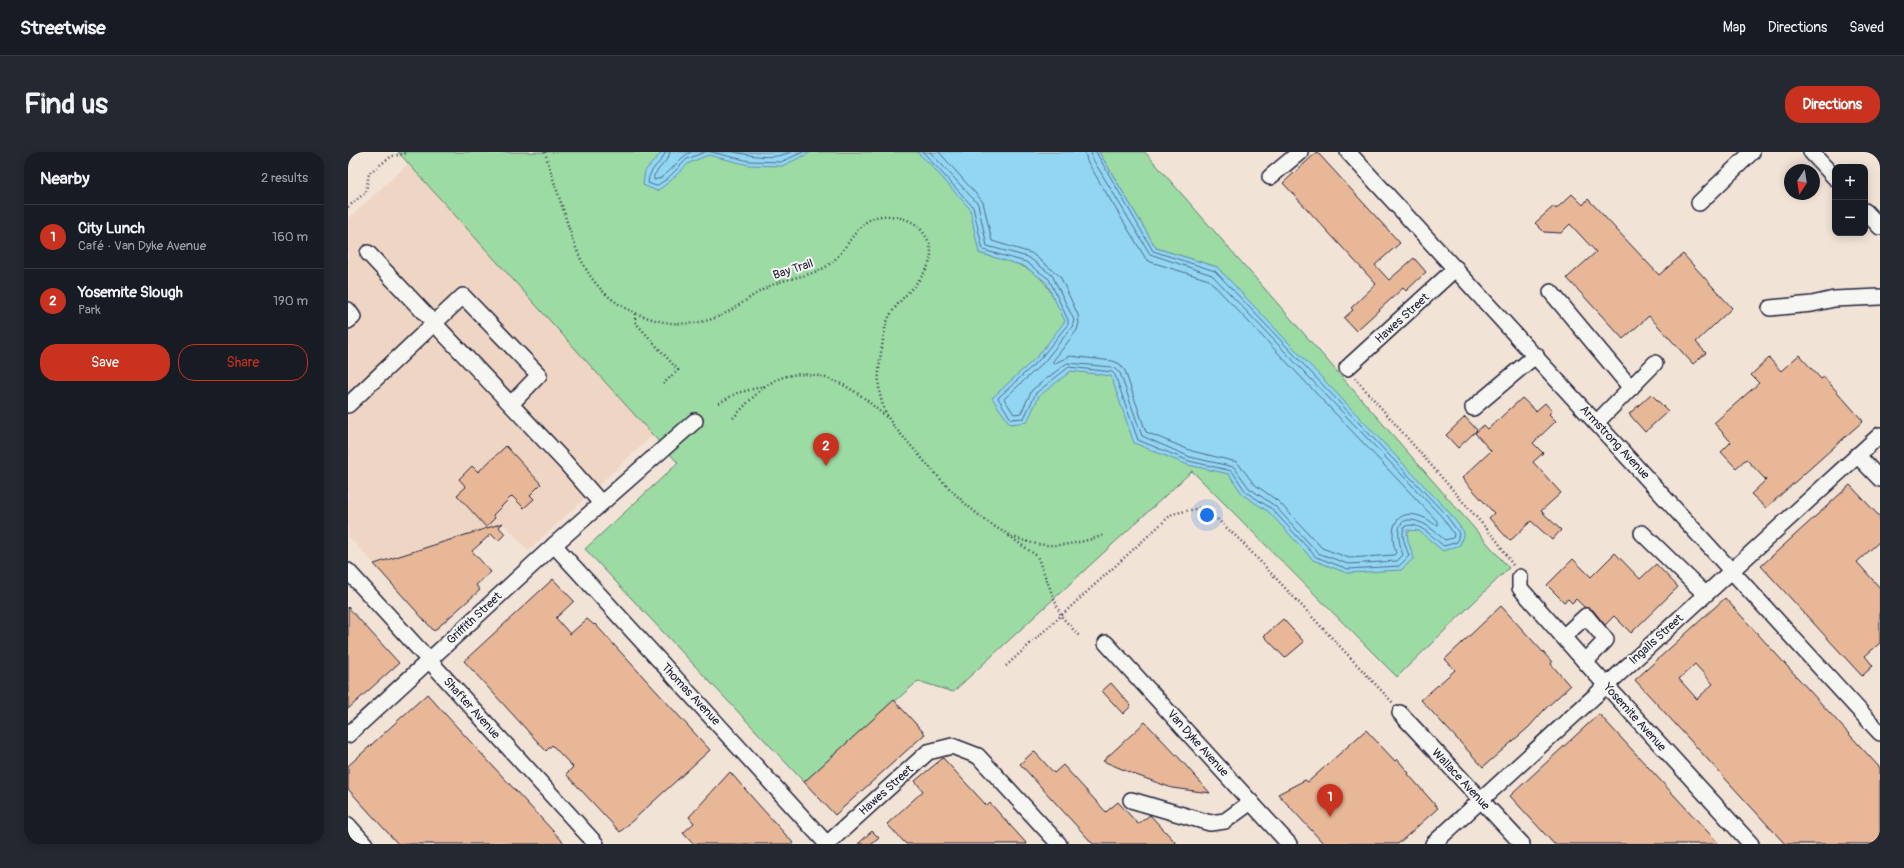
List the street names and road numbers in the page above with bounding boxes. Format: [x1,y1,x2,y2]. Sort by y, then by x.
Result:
street label: Bay Trail [771,256,815,283]
street label: Hawes Street [1372,290,1433,347]
street label: Armstrong Avenue [1577,402,1653,482]
street label: Griffith Street [444,589,505,648]
street label: Ingalls Street [1626,611,1687,668]
street label: Thomas Avenue [658,660,723,729]
street label: Shafter Avenue [440,674,503,742]
street label: Yosemite Avenue [1599,679,1669,755]
street label: Van Dyke Avenue [1164,707,1232,780]
street label: Wallace Avenue [1428,745,1493,813]
street label: Hawes Street [856,762,917,819]

